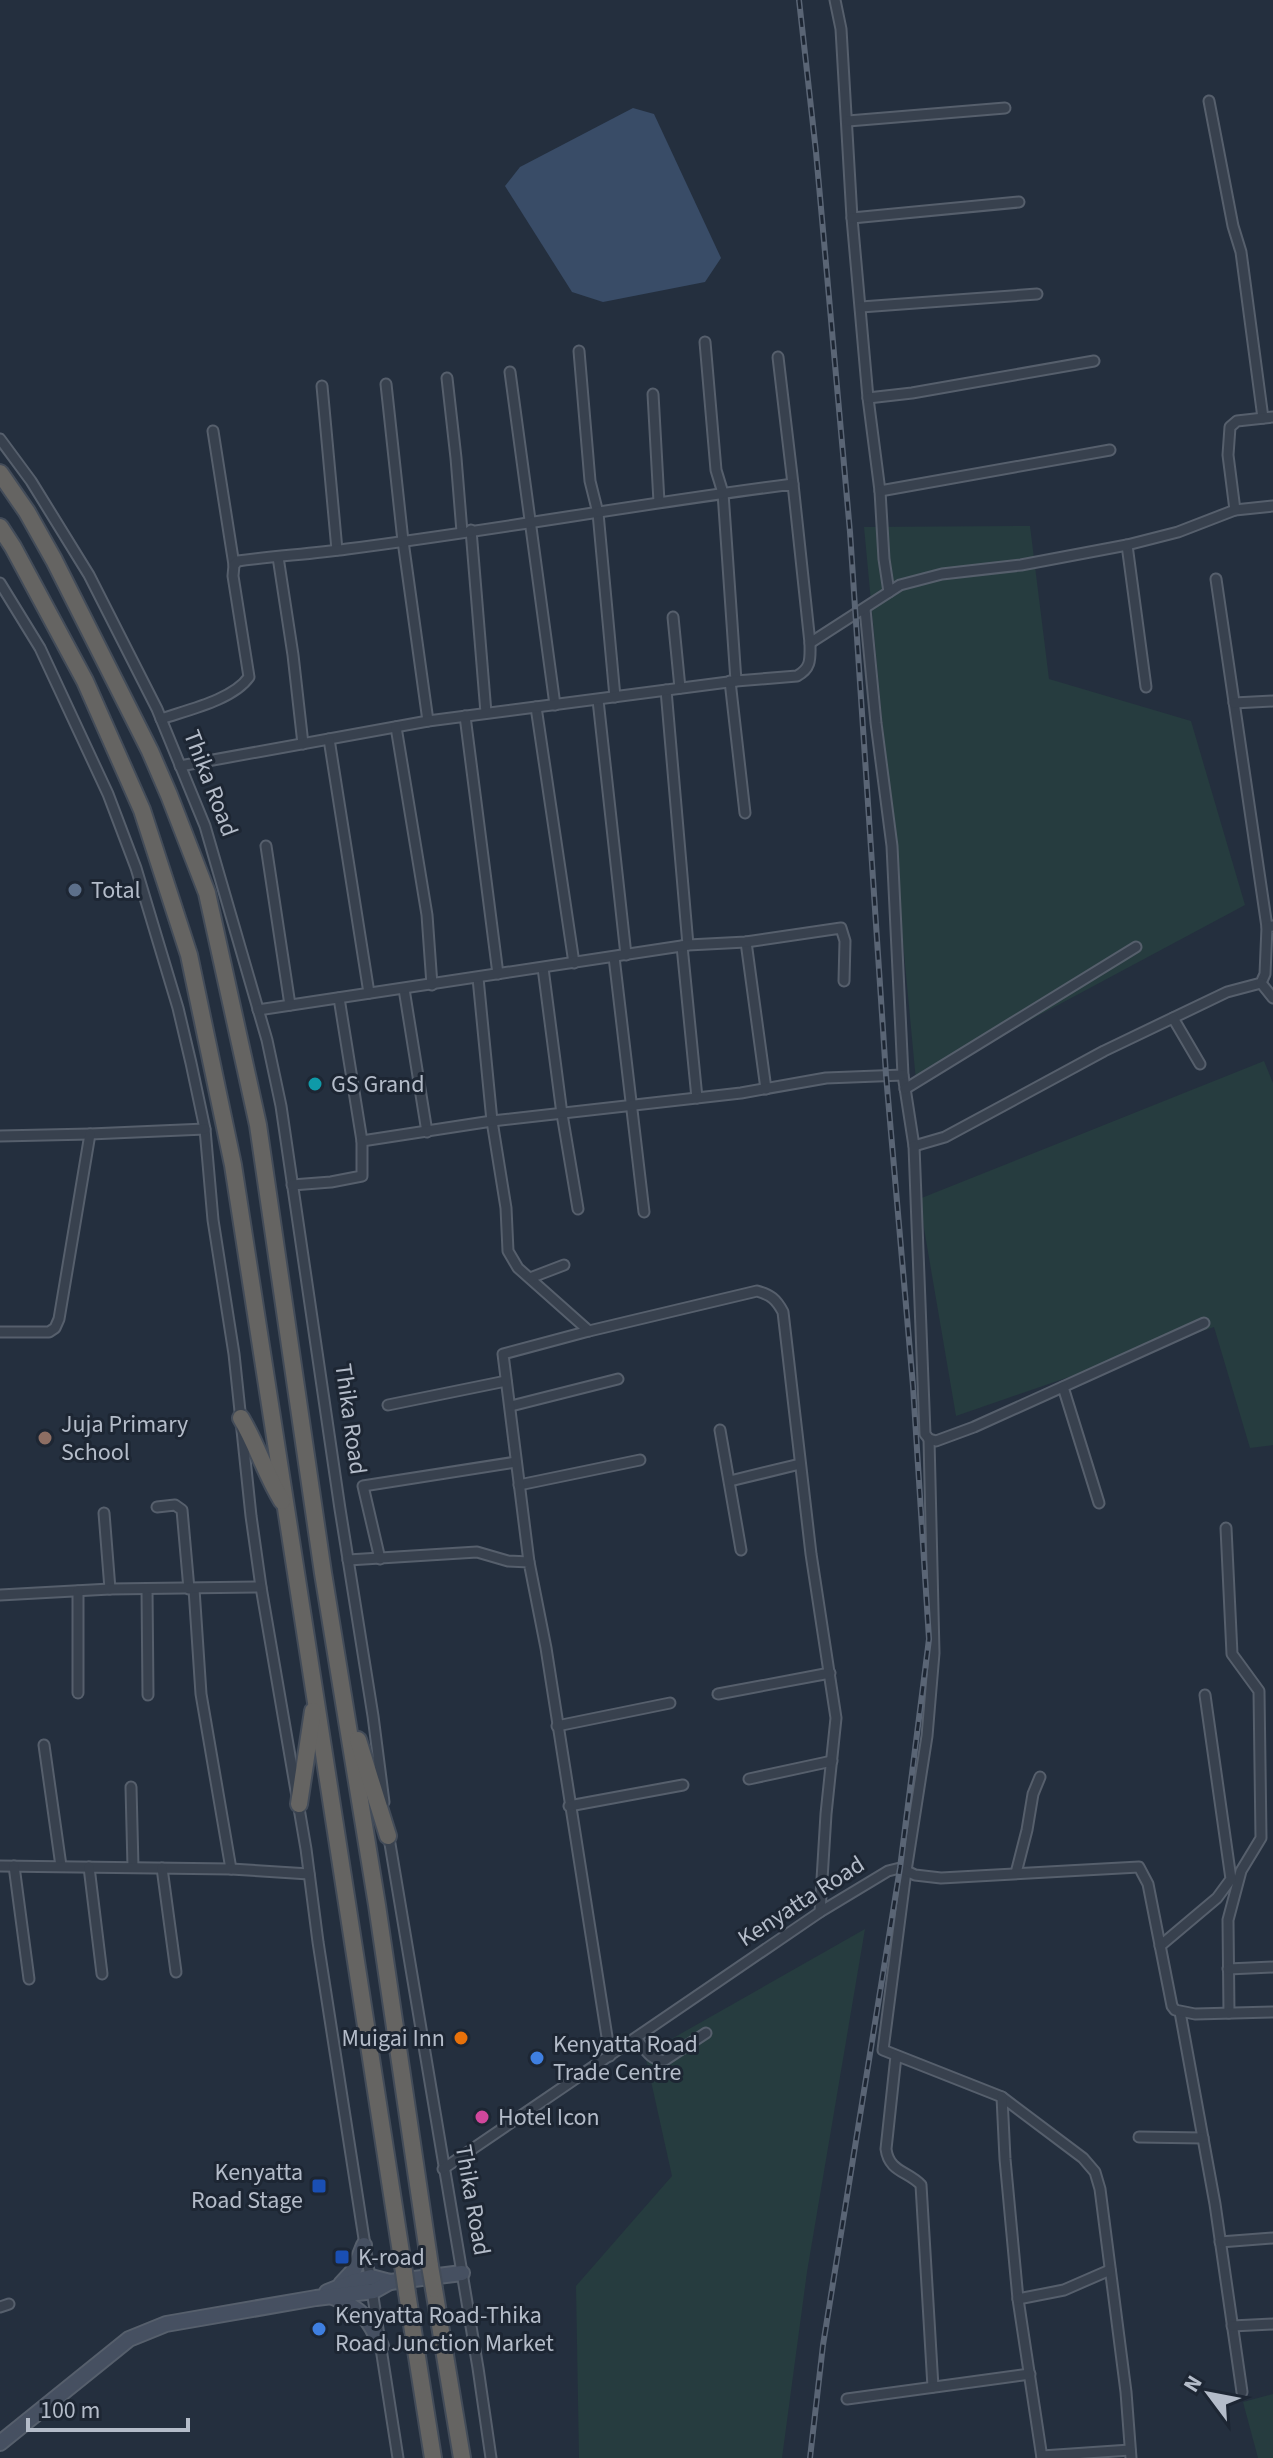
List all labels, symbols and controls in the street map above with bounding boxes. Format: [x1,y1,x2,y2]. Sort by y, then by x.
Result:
street label: Thika Road [174,725,247,842]
place label: Total [91,873,141,908]
marker: Total [66,881,84,899]
place label: GS Grand [331,1067,425,1102]
marker: GS Grand [306,1075,324,1093]
street label: Thika Road [325,1361,376,1477]
place label: Juja Primary School [61,1407,188,1470]
marker: Juja Primary School [36,1429,54,1447]
street label: Kenyatta Road [731,1847,872,1956]
place label: Muigai Inn [342,2021,445,2056]
place label: Kenyatta Road Trade Centre [553,2027,698,2090]
marker: Muigai Inn [452,2029,470,2047]
marker: Kenyatta Road Trade Centre [528,2049,546,2067]
place label: Hotel Icon [498,2100,600,2135]
marker: Hotel Icon [473,2108,491,2126]
street label: Thika Road [446,2142,499,2258]
place label: Kenyatta Road Stage [191,2155,303,2218]
marker: Kenyatta Road Stage [310,2177,328,2195]
place label: K-road [358,2240,425,2275]
marker: K-road [333,2248,351,2266]
place label: Kenyatta Road-Thika Road Junction Market [335,2298,554,2361]
marker: Kenyatta Road-Thika Road Junction Market [310,2320,328,2338]
north arrow [1169,2354,1249,2434]
text: N [1175,2369,1210,2399]
scale bar [28,2382,188,2432]
text: 100 m [40,2393,100,2428]

